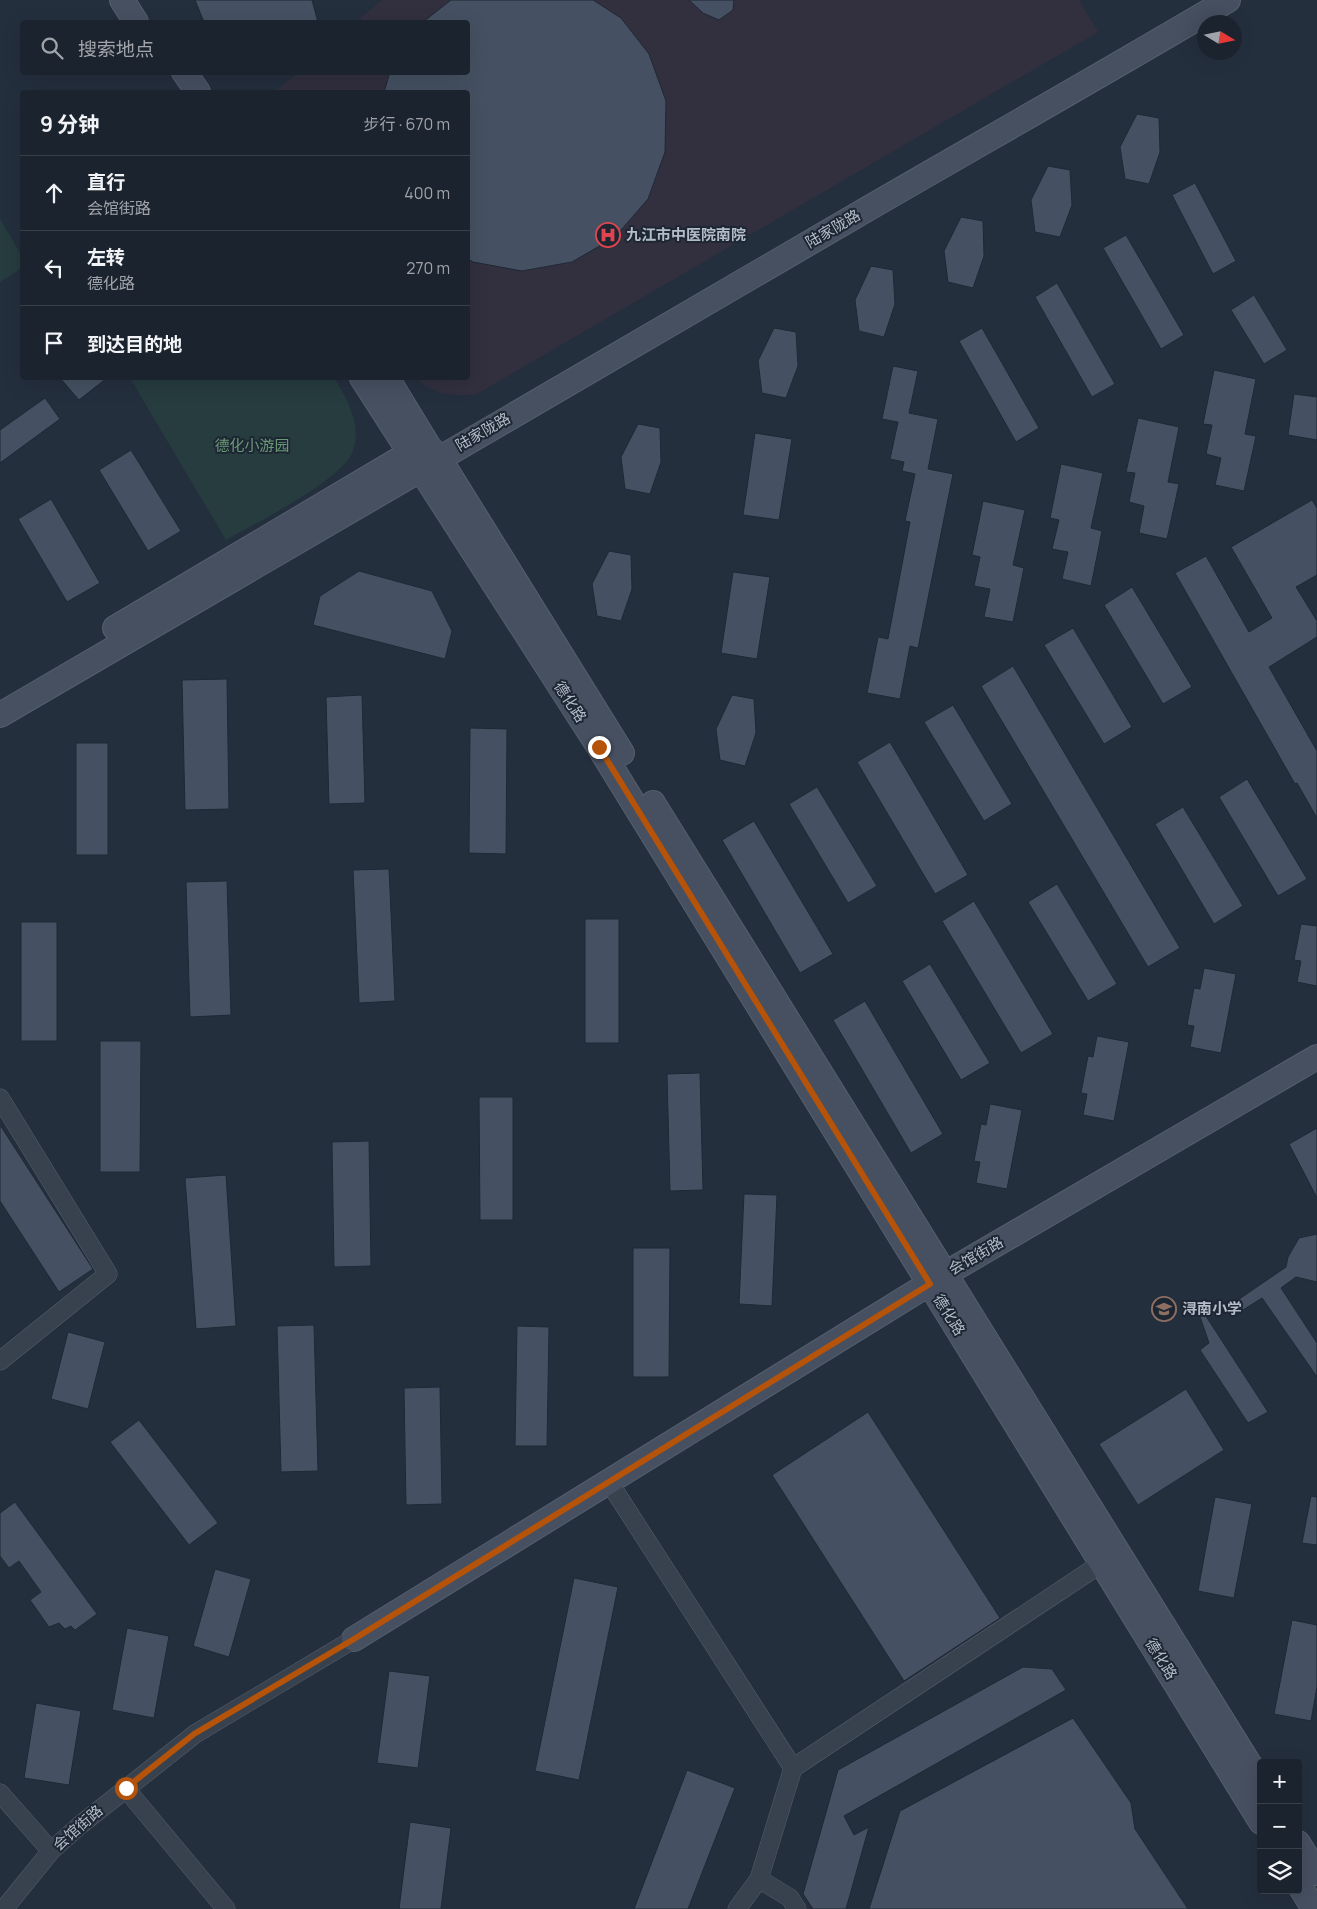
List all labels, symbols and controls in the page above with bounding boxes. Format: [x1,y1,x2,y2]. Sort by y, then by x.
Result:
north arrow [1197,15,1242,60]
search box [20,20,470,75]
icon: search [38,34,66,62]
text: 搜索地点 [78,36,154,62]
text: 9 分钟 [40,110,99,138]
text: 步行 · 670 m [363,113,450,135]
text: 直行 [87,169,125,195]
icon: ahead [40,179,68,207]
text: 400 m [404,182,450,204]
text: 会馆街路 [87,197,151,219]
street label: 陆家陇路 [802,204,864,253]
hospital icon: 九江市中医院南院 [595,222,621,248]
place label: 九江市中医院南院 [626,224,746,245]
text: 左转 [87,244,125,270]
icon: left [40,254,68,282]
text: 270 m [406,257,450,279]
text: 德化路 [87,272,135,294]
icon: arrive [40,329,68,357]
text: 到达目的地 [87,331,182,357]
street label: 陆家陇路 [452,407,514,456]
park label: 德化小游园 [214,435,290,456]
street label: 德化路 [549,677,591,726]
route end [588,736,611,759]
street label: 会馆街路 [945,1231,1007,1280]
street label: 德化路 [929,1290,970,1339]
school or university icon: 浔南小学 [1151,1296,1177,1322]
place label: 浔南小学 [1182,1298,1242,1319]
street label: 德化路 [1141,1634,1182,1683]
map controls [1257,1759,1302,1894]
button: + [1257,1759,1302,1804]
route start [115,1777,138,1800]
street label: 会馆街路 [48,1800,107,1855]
button: − [1257,1804,1302,1849]
button: layers [1257,1849,1302,1894]

